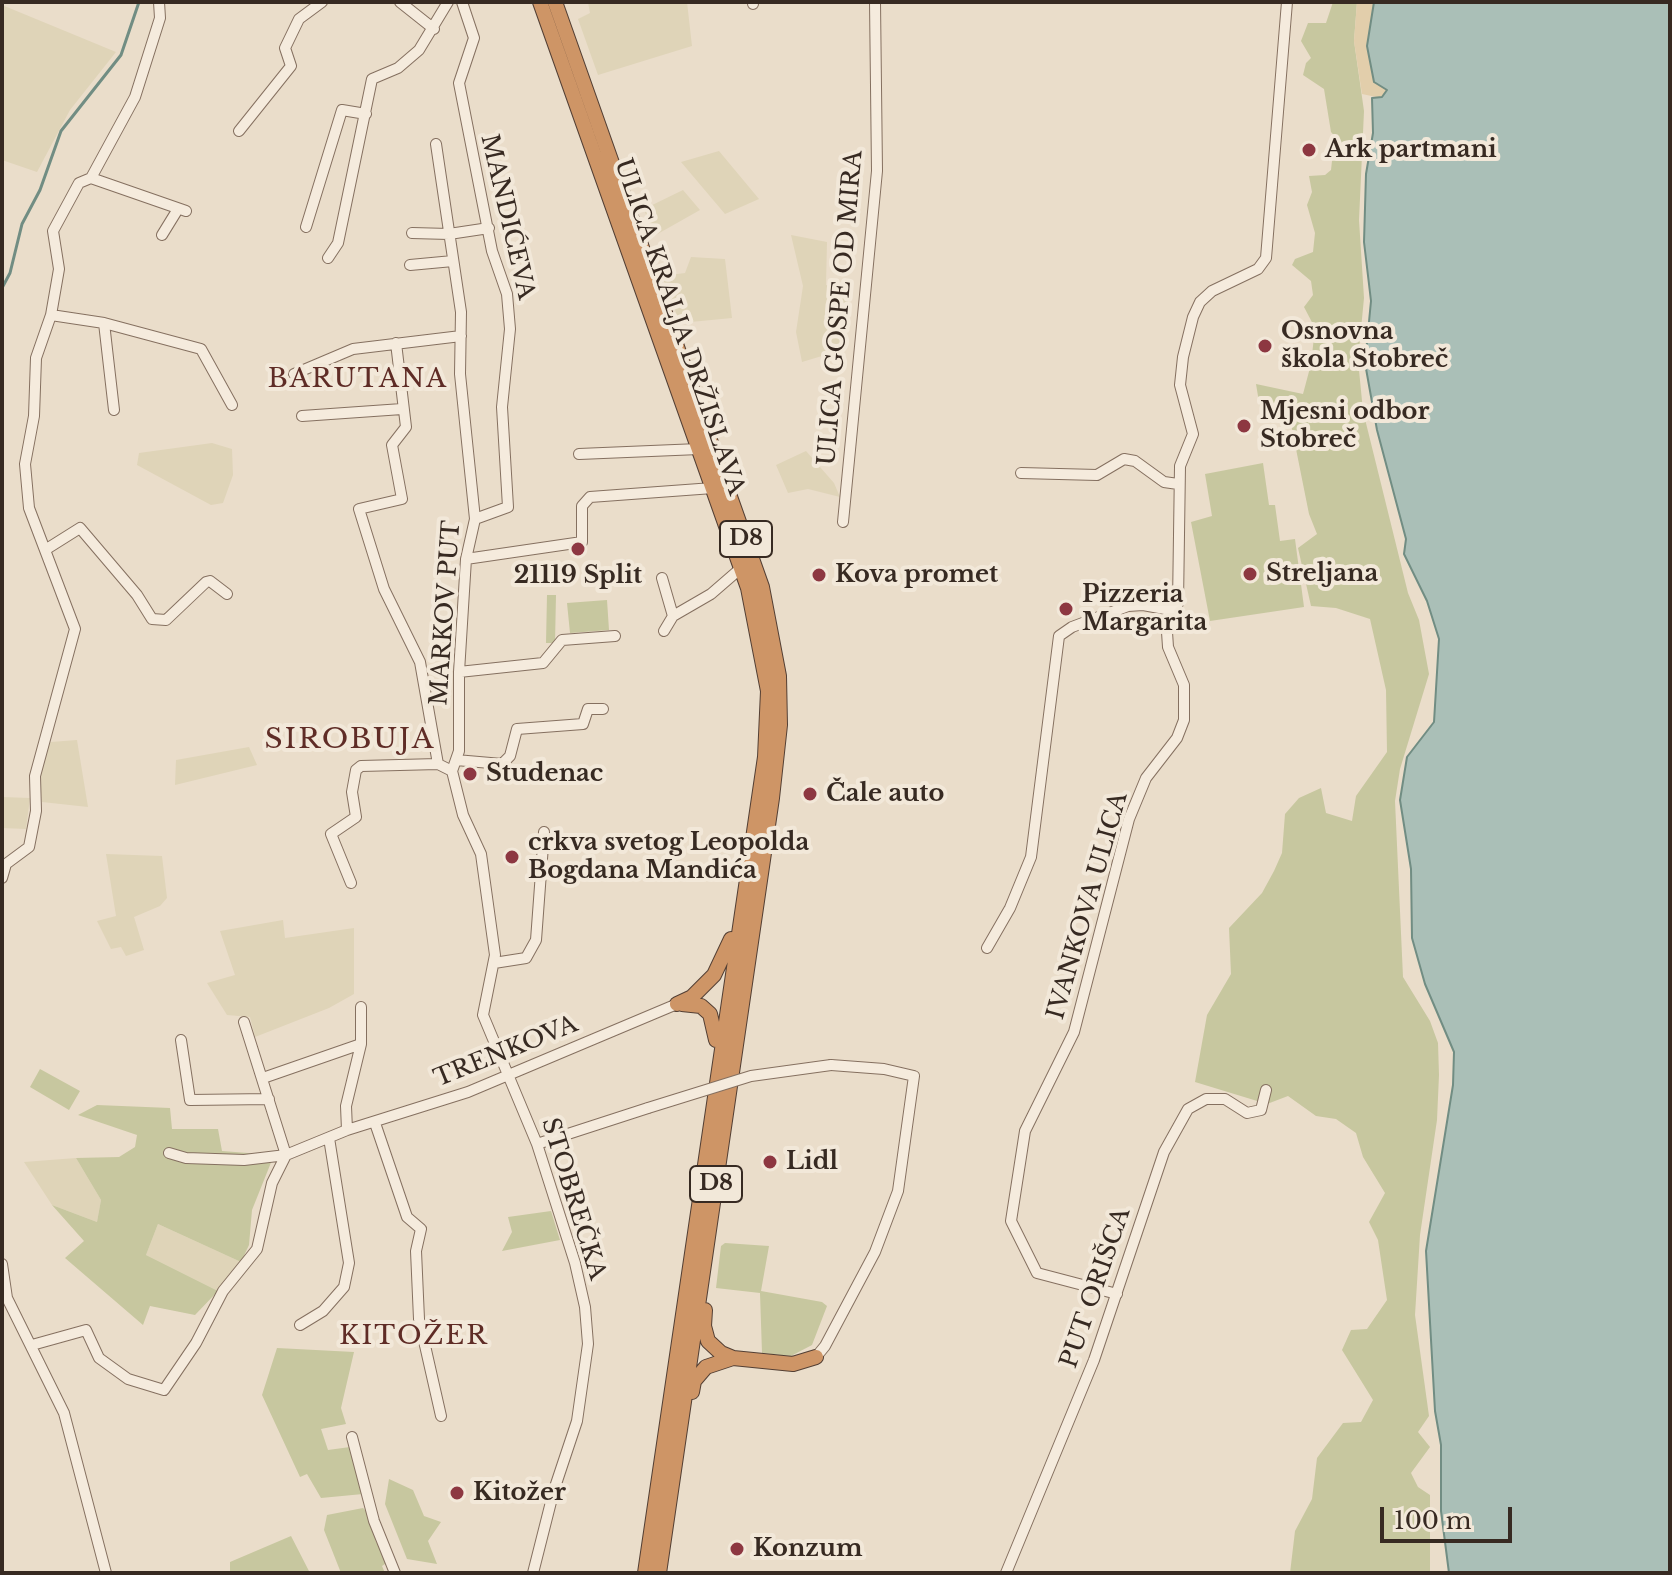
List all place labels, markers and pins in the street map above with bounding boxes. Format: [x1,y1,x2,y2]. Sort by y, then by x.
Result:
place label: Ark partmani [1325,136,1497,164]
marker: Ark partmani [1300,141,1318,159]
place label: Osnovna škola Stobreč [1281,318,1448,374]
marker: Osnovna škola Stobreč [1256,337,1274,355]
place label: Mjesni odbor Stobreč [1260,398,1429,454]
marker: Mjesni odbor Stobreč [1235,417,1253,435]
marker: 21119 Split [569,540,587,558]
place label: Streljana [1266,560,1378,588]
place label: Kova promet [835,561,998,589]
place label: 21119 Split [514,562,642,590]
marker: Streljana [1241,565,1259,583]
marker: Kova promet [810,566,828,584]
place label: Pizzeria Margarita [1082,581,1207,637]
marker: Pizzeria Margarita [1057,600,1075,618]
place label: Studenac [486,760,603,788]
marker: Studenac [461,765,479,783]
place label: Čale auto [826,780,944,808]
marker: Čale auto [801,785,819,803]
place label: crkva svetog Leopolda Bogdana Mandića [528,829,809,885]
marker: crkva svetog Leopolda Bogdana Mandića [503,848,521,866]
place label: Lidl [786,1148,838,1176]
marker: Lidl [761,1153,779,1171]
place label: Kitožer [473,1479,566,1507]
marker: Kitožer [448,1484,466,1502]
place label: Konzum [753,1535,863,1563]
marker: Konzum [728,1540,746,1558]

